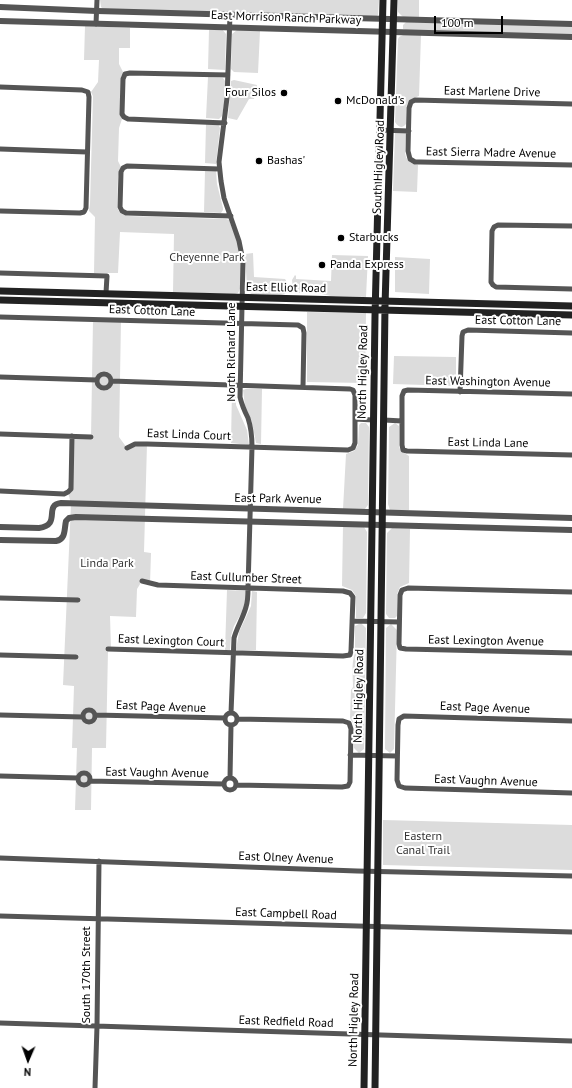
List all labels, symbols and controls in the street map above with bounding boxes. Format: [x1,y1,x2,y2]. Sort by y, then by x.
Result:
street label: East Morrison Ranch Parkway [211,8,361,28]
scale bar [436,8,505,34]
text: 100 m [441,15,474,30]
street label: East Marlene Drive [444,84,540,100]
place label: Four Silos [225,86,276,100]
marker: Four Silos [279,88,289,98]
place label: McDonald's [346,94,405,108]
marker: McDonald's [333,96,343,106]
street label: South Higley Road [370,120,388,214]
street label: East Sierra Madre Avenue [426,145,556,161]
place label: Bashas' [267,154,305,168]
marker: Bashas' [254,156,264,166]
place label: Starbucks [349,231,399,245]
marker: Starbucks [336,233,346,243]
park label: Cheyenne Park [169,251,245,265]
place label: Panda Express [330,258,404,272]
marker: Panda Express [317,260,327,270]
street label: East Elliot Road [246,280,326,296]
street label: East Cotton Lane [109,302,195,320]
street label: North Richard Lane [225,302,239,402]
street label: East Cotton Lane [475,313,561,329]
street label: North Higley Road [355,325,371,419]
street label: East Washington Avenue [425,374,551,390]
street label: East Linda Court [147,426,231,444]
street label: East Linda Lane [447,435,529,451]
street label: East Park Avenue [234,491,322,507]
park label: Linda Park [80,557,134,571]
street label: East Cullumber Street [190,569,302,587]
street label: East Lexington Court [118,632,224,650]
street label: East Lexington Avenue [428,633,544,649]
street label: North Higley Road [351,649,367,743]
street label: East Page Avenue [116,698,206,716]
street label: East Page Avenue [440,699,530,717]
street label: East Vaughn Avenue [105,765,209,781]
street label: East Vaughn Avenue [434,772,538,790]
park label: Eastern Canal Trail [396,830,450,858]
street label: East Olney Avenue [238,849,334,867]
street label: East Campbell Road [235,905,337,923]
street label: South 170th Street [80,926,94,1024]
street label: North Higley Road [346,973,362,1067]
street label: East Redfield Road [238,1013,334,1031]
north arrow [8,1040,48,1080]
text: N [24,1065,31,1079]

